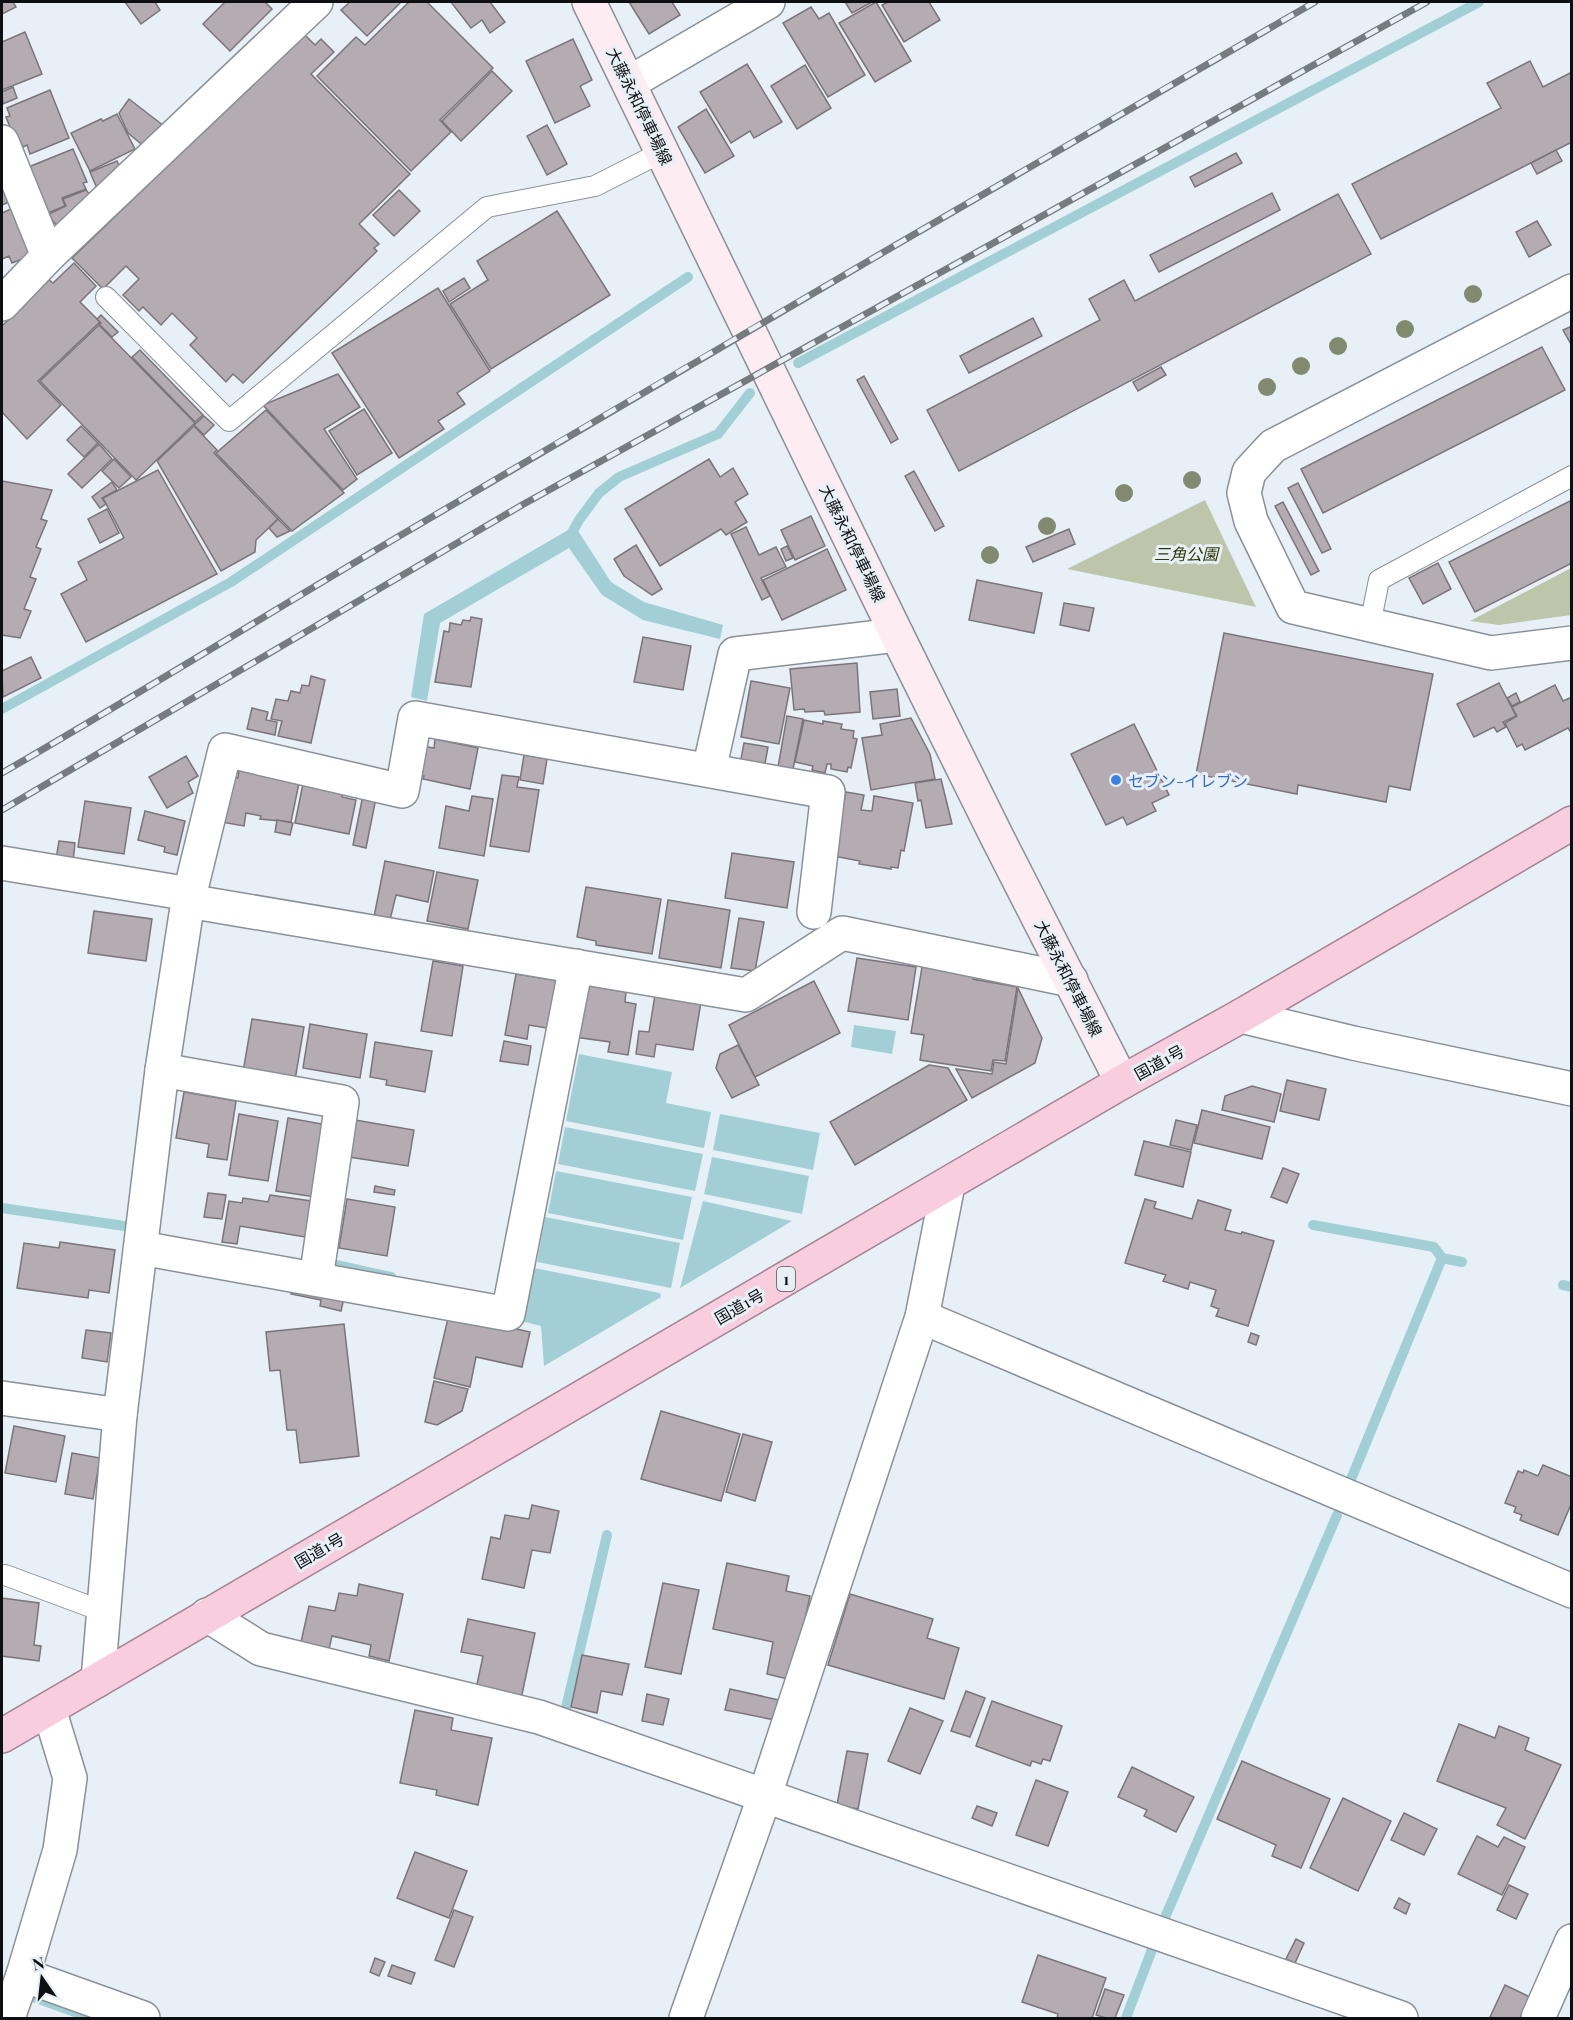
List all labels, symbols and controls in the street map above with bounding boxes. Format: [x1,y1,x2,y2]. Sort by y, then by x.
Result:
street label: 大藤永和停車場線 [603,44,677,168]
street label: 大藤永和停車場線 [816,481,890,605]
park label: 三角公園 [1154,543,1220,564]
place label: セブン-イレブン [1128,770,1248,791]
marker: セブン-イレブン [1109,773,1123,787]
street label: 大藤永和停車場線 [1031,916,1107,1040]
street label: 国道1号 [1130,1040,1188,1084]
road number: 1 [777,1267,795,1291]
street label: 国道1号 [710,1283,768,1329]
street label: 国道1号 [290,1527,348,1573]
north arrow [12,1948,72,2008]
text: N [30,1951,47,1975]

